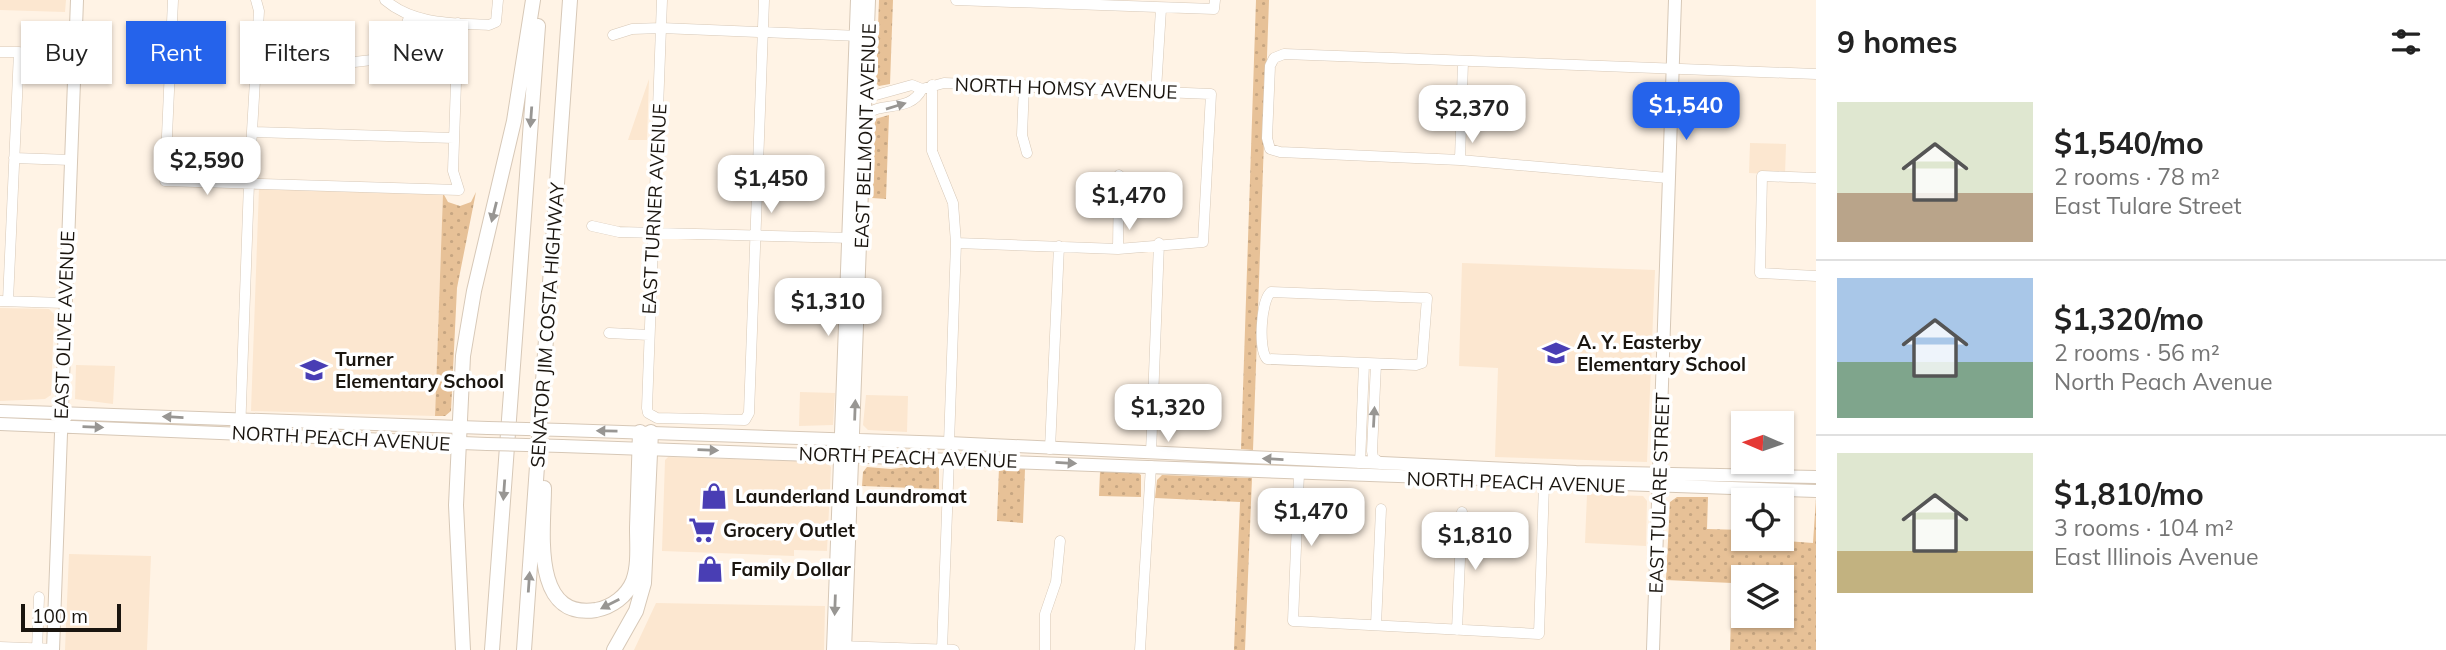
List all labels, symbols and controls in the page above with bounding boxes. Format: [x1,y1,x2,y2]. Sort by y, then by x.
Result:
chip: Buy [21,21,112,84]
chip: Rent [126,21,226,84]
chip: Filters [240,21,355,84]
chip: New [369,21,468,84]
street label: EAST BELMONT AVENUE [849,23,881,249]
text: 9 homes [1837,23,1958,61]
icon: filters [2387,23,2425,61]
street label: NORTH HOMSY AVENUE [954,72,1178,104]
pin: $1,540 [1629,82,1743,142]
pin: $2,370 [1415,86,1529,145]
text: $1,540 [1649,90,1723,119]
text: $2,370 [1435,93,1509,122]
one-way arrow [886,101,907,111]
street label: EAST TURNER AVENUE [636,103,672,315]
one-way arrow [525,106,536,128]
text: $1,540/mo [2054,124,2204,162]
icon: home [1893,130,1977,214]
pin: $2,590 [150,138,264,197]
text: $2,590 [170,145,244,174]
pin: $1,450 [714,156,828,215]
text: 2 rooms · 78 m² [2054,162,2220,191]
text: $1,450 [734,163,808,192]
pin: $1,470 [1072,173,1186,232]
text: $1,470 [1092,180,1166,209]
street label: SENATOR JIM COSTA HIGHWAY [525,181,569,468]
text: East Tulare Street [2054,191,2242,220]
one-way arrow [488,201,499,223]
street label: EAST OLIVE AVENUE [49,230,79,420]
pin: $1,310 [771,278,885,338]
text: $1,310 [791,286,865,315]
text: $1,320/mo [2054,300,2204,338]
icon: home [1893,306,1977,390]
place label: A. Y. Easterby Elementary School [1577,330,1746,376]
school or university icon: A. Y. Easterby Elementary School [1541,338,1571,368]
text: 2 rooms · 56 m² [2054,338,2220,367]
place label: Turner Elementary School [335,347,504,393]
school or university icon: Turner Elementary School [299,355,329,385]
text: North Peach Avenue [2054,367,2273,396]
pin: $1,320 [1111,384,1225,444]
text: $1,320 [1131,392,1205,421]
street label: EAST TULARE STREET [1643,392,1675,594]
one-way arrow [849,399,860,421]
one-way arrow [1368,405,1379,427]
north arrow [1731,411,1794,474]
map controls [1731,411,1794,628]
one-way arrow [162,412,184,423]
street label: NORTH PEACH AVENUE [231,420,451,456]
one-way arrow [82,421,104,433]
one-way arrow [596,425,618,437]
street label: NORTH PEACH AVENUE [798,441,1018,473]
one-way arrow [697,445,719,456]
one-way arrow [1262,454,1284,465]
one-way arrow [1056,457,1078,468]
street label: NORTH PEACH AVENUE [1406,466,1626,498]
text: $1,810/mo [2054,475,2204,513]
one-way arrow [498,480,509,502]
shop icon: Launderland Laundromat [699,481,729,511]
icon: home [1893,481,1977,565]
place label: Launderland Laundromat [735,484,967,508]
button: locate [1731,488,1794,551]
pin: $1,470 [1254,489,1368,548]
text: $1,470 [1274,496,1348,525]
pin: $1,810 [1418,512,1532,572]
text: 3 rooms · 104 m² [2054,513,2234,542]
supermarket icon: Grocery Outlet [687,515,717,545]
place label: Grocery Outlet [723,518,855,542]
text: $1,810 [1438,520,1512,549]
text: East Illinois Avenue [2054,542,2258,571]
shop icon: Family Dollar [695,554,725,584]
place label: Family Dollar [731,557,851,581]
button: layers [1731,565,1794,628]
one-way arrow [524,571,535,593]
one-way arrow [829,594,840,616]
one-way arrow [600,597,620,609]
scale bar [21,601,121,633]
text: 100 m [32,604,88,628]

